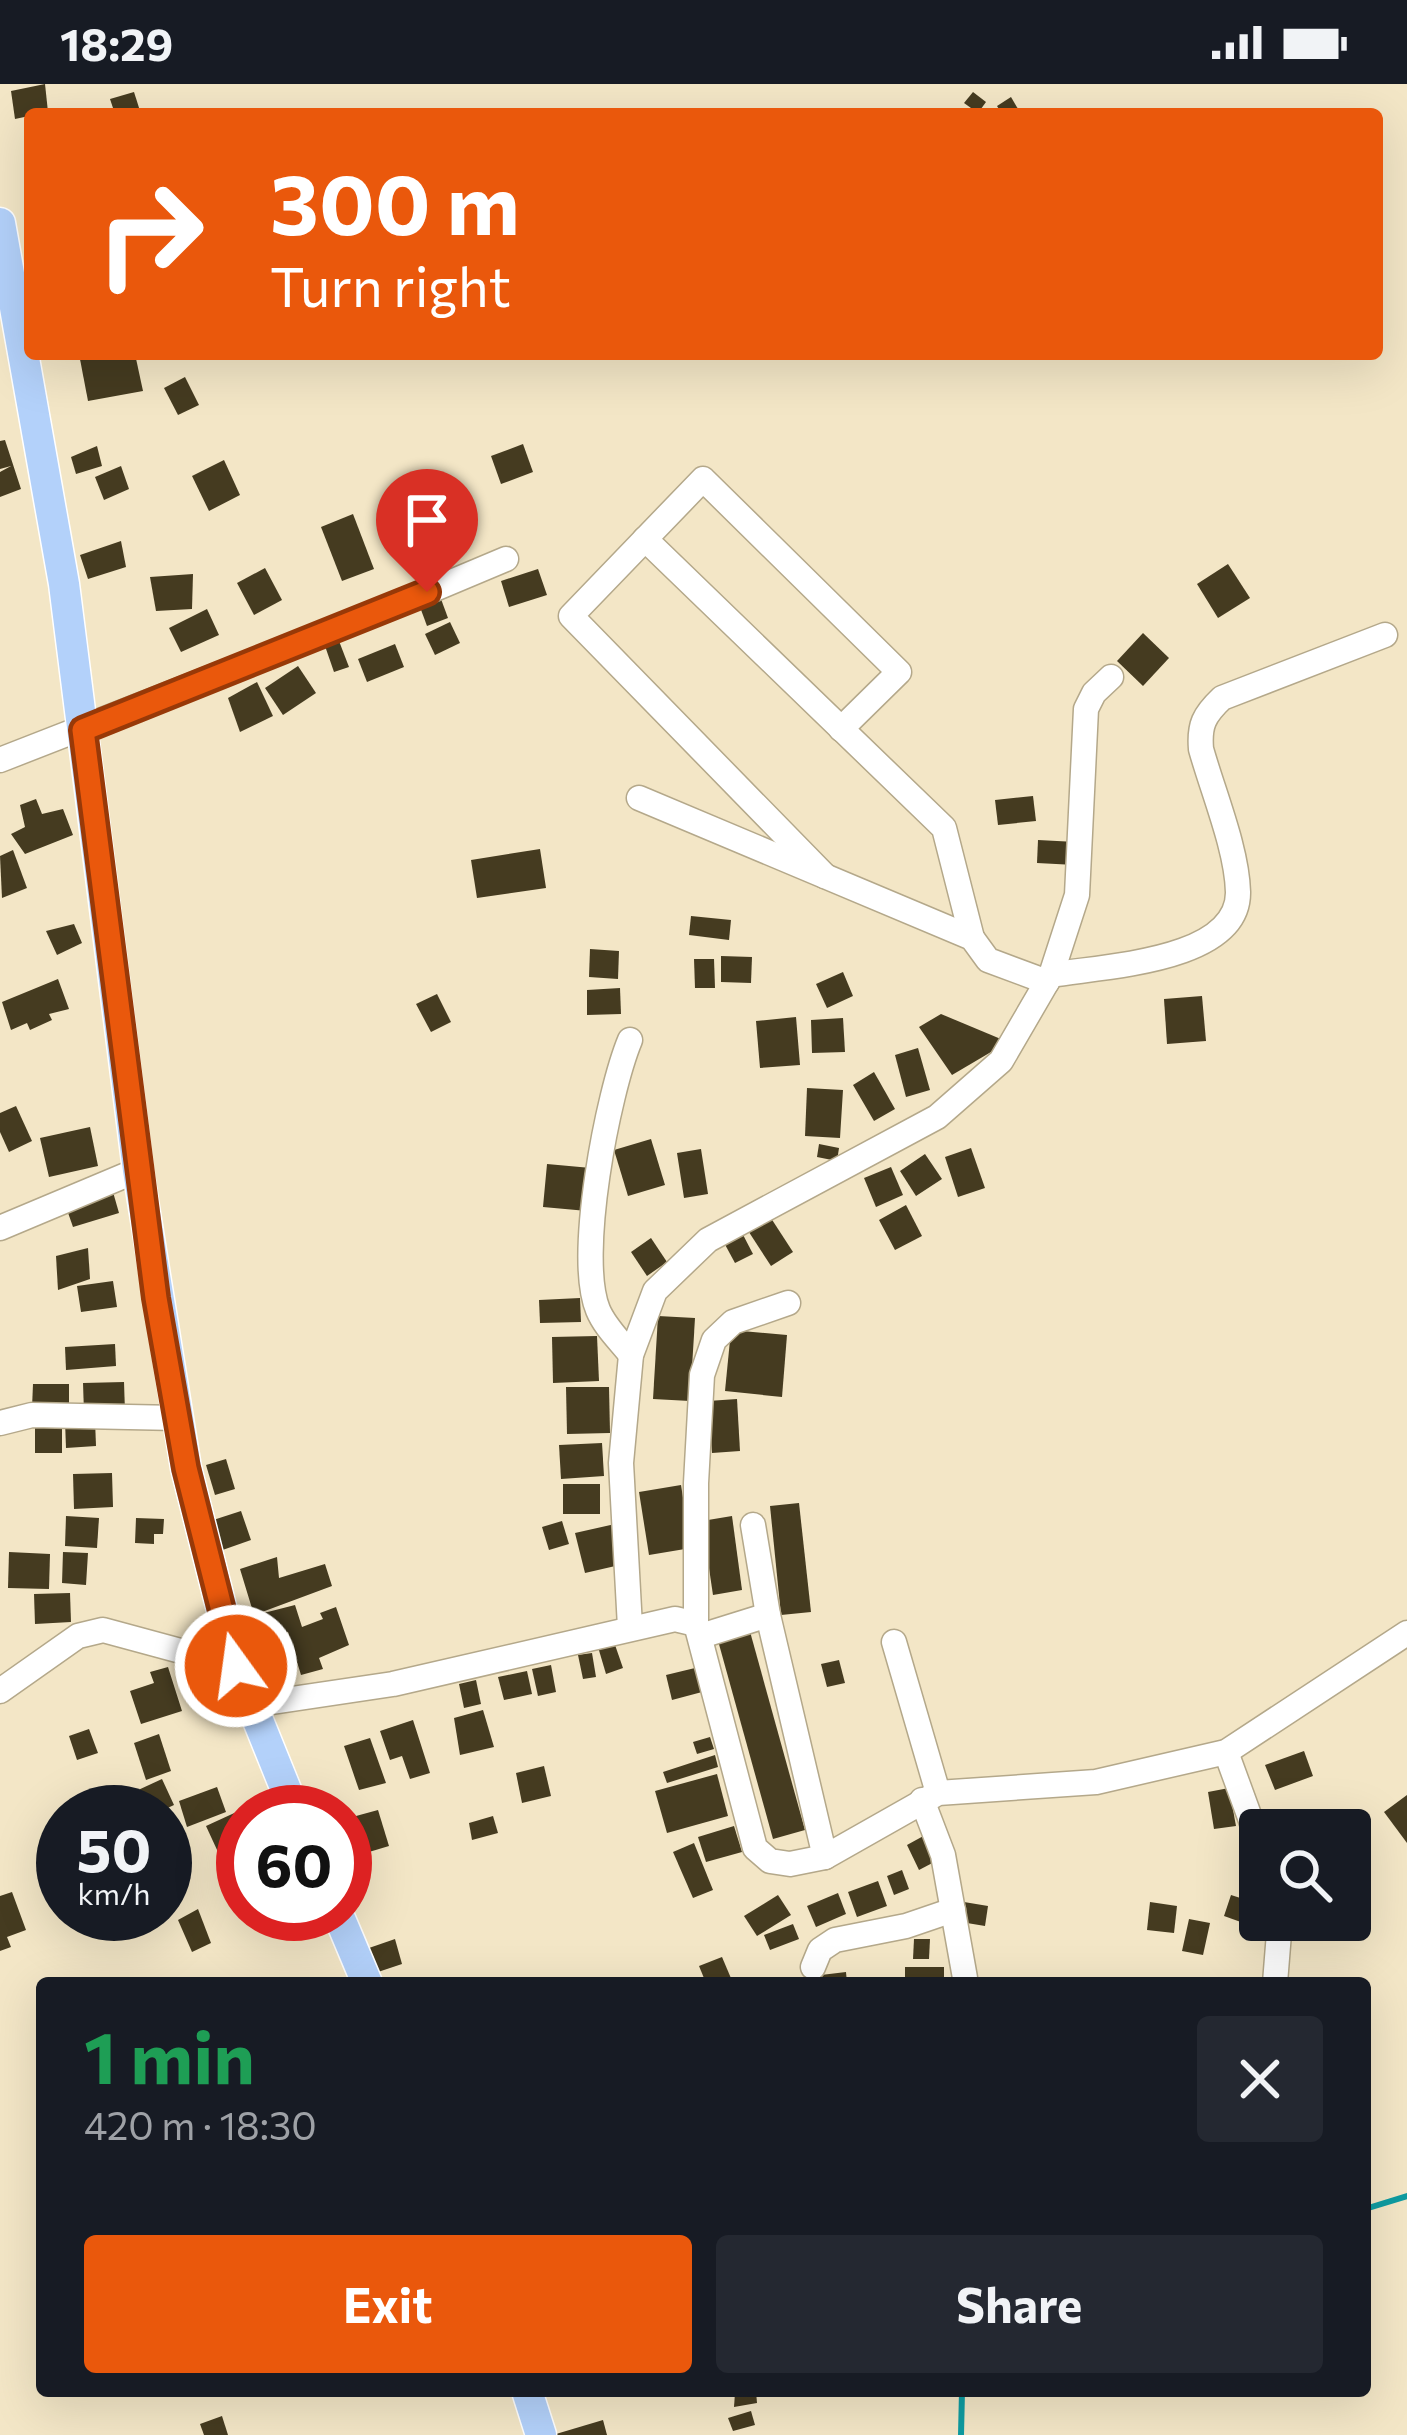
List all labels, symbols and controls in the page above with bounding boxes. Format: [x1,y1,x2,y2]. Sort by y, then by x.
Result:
text: 18:29 [60,15,173,70]
text: 300 m [270,150,520,252]
icon: right [72,156,228,312]
text: Turn right [270,252,511,318]
pin [376,469,478,592]
icon: arrive [394,487,460,553]
position arrow [173,1603,299,1729]
speed limit sign: 60 [216,1785,372,1941]
map controls [1239,1809,1371,1941]
button: search [1239,1809,1371,1941]
text: 50 [77,1811,151,1884]
text: km/h [78,1874,150,1911]
text: 1 min [84,2011,255,2099]
button: close [1197,2016,1323,2142]
text: 420 m · 18:30 [84,2100,317,2148]
button: Exit [84,2235,692,2373]
button: Share [716,2235,1323,2373]

